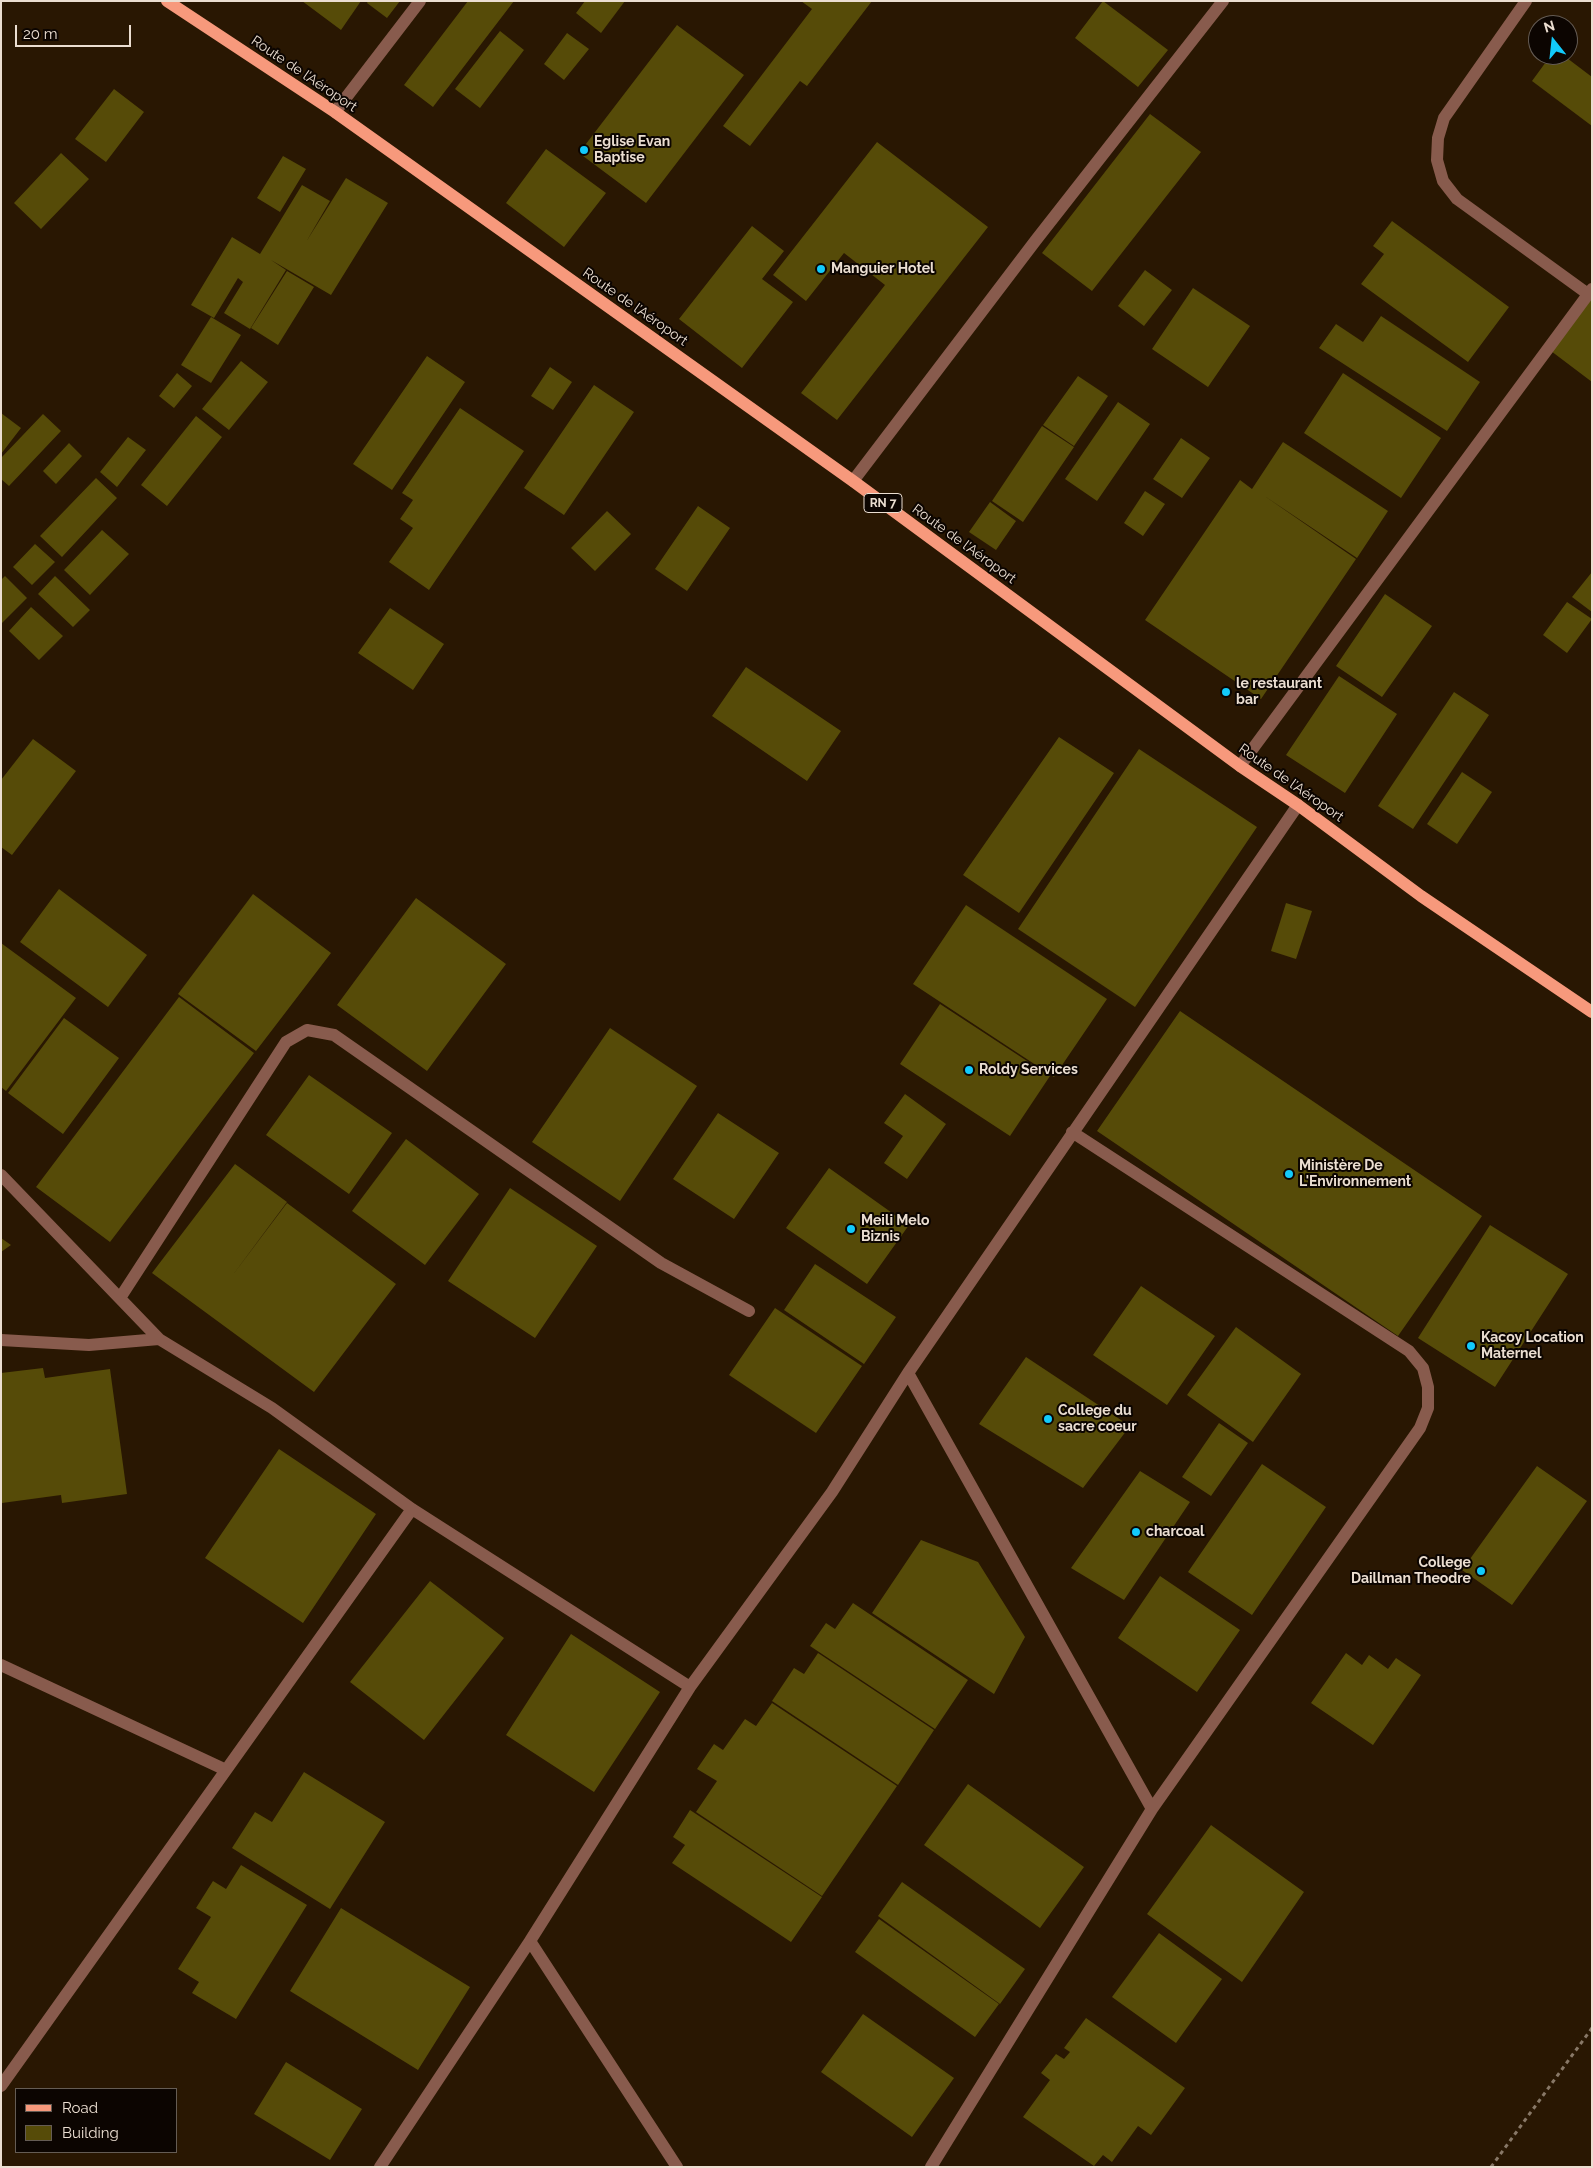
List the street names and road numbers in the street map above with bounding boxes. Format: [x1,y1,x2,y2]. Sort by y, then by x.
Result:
street label: Route de l’Aéroport [248,32,360,116]
street label: Route de l’Aéroport [579,264,691,350]
road number: RN 7 [864,493,902,512]
street label: Route de l’Aéroport [909,501,1019,587]
street label: Route de l’Aéroport [1235,740,1347,826]

